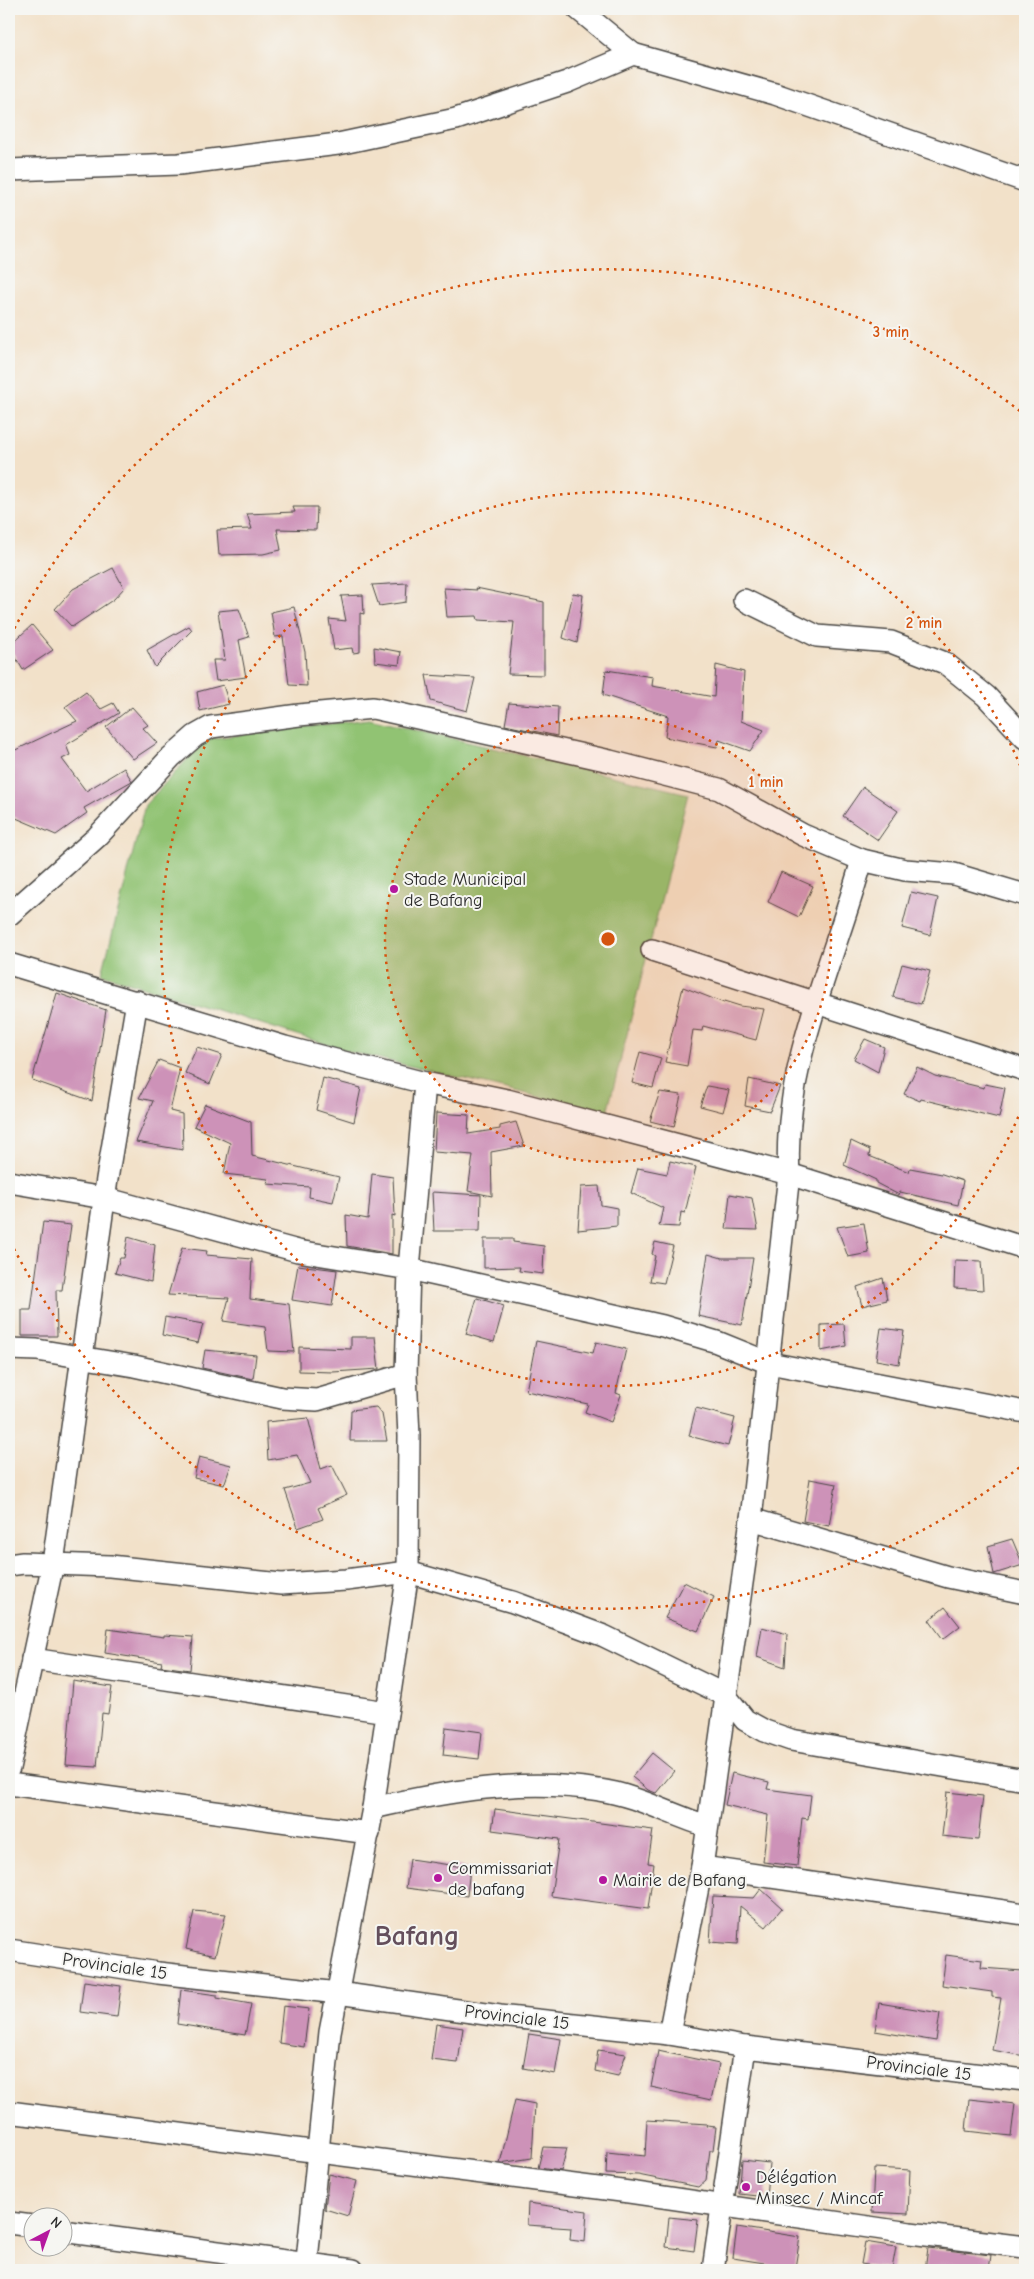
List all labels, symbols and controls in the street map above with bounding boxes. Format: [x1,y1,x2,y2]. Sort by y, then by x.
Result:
text: 3 min [873,323,909,341]
text: 2 min [906,614,942,632]
text: 1 min [749,773,783,791]
place label: Stade Municipal de Bafang [404,869,526,911]
marker: Stade Municipal de Bafang [388,883,400,895]
centre of rings [599,930,617,948]
place label: Commissariat de bafang [448,1858,553,1900]
place label: Mairie de Bafang [613,1870,746,1891]
marker: Commissariat de bafang [432,1872,444,1884]
marker: Mairie de Bafang [597,1874,609,1886]
district label: Bafang [375,1920,459,1952]
street label: Provinciale 15 [61,1949,169,1984]
street label: Provinciale 15 [463,2001,571,2034]
street label: Provinciale 15 [865,2052,973,2085]
place label: Délégation Minsec / Mincaf [756,2167,883,2209]
marker: Délégation Minsec / Mincaf [740,2181,752,2193]
north arrow [22,2206,72,2256]
text: N [47,2213,65,2232]

